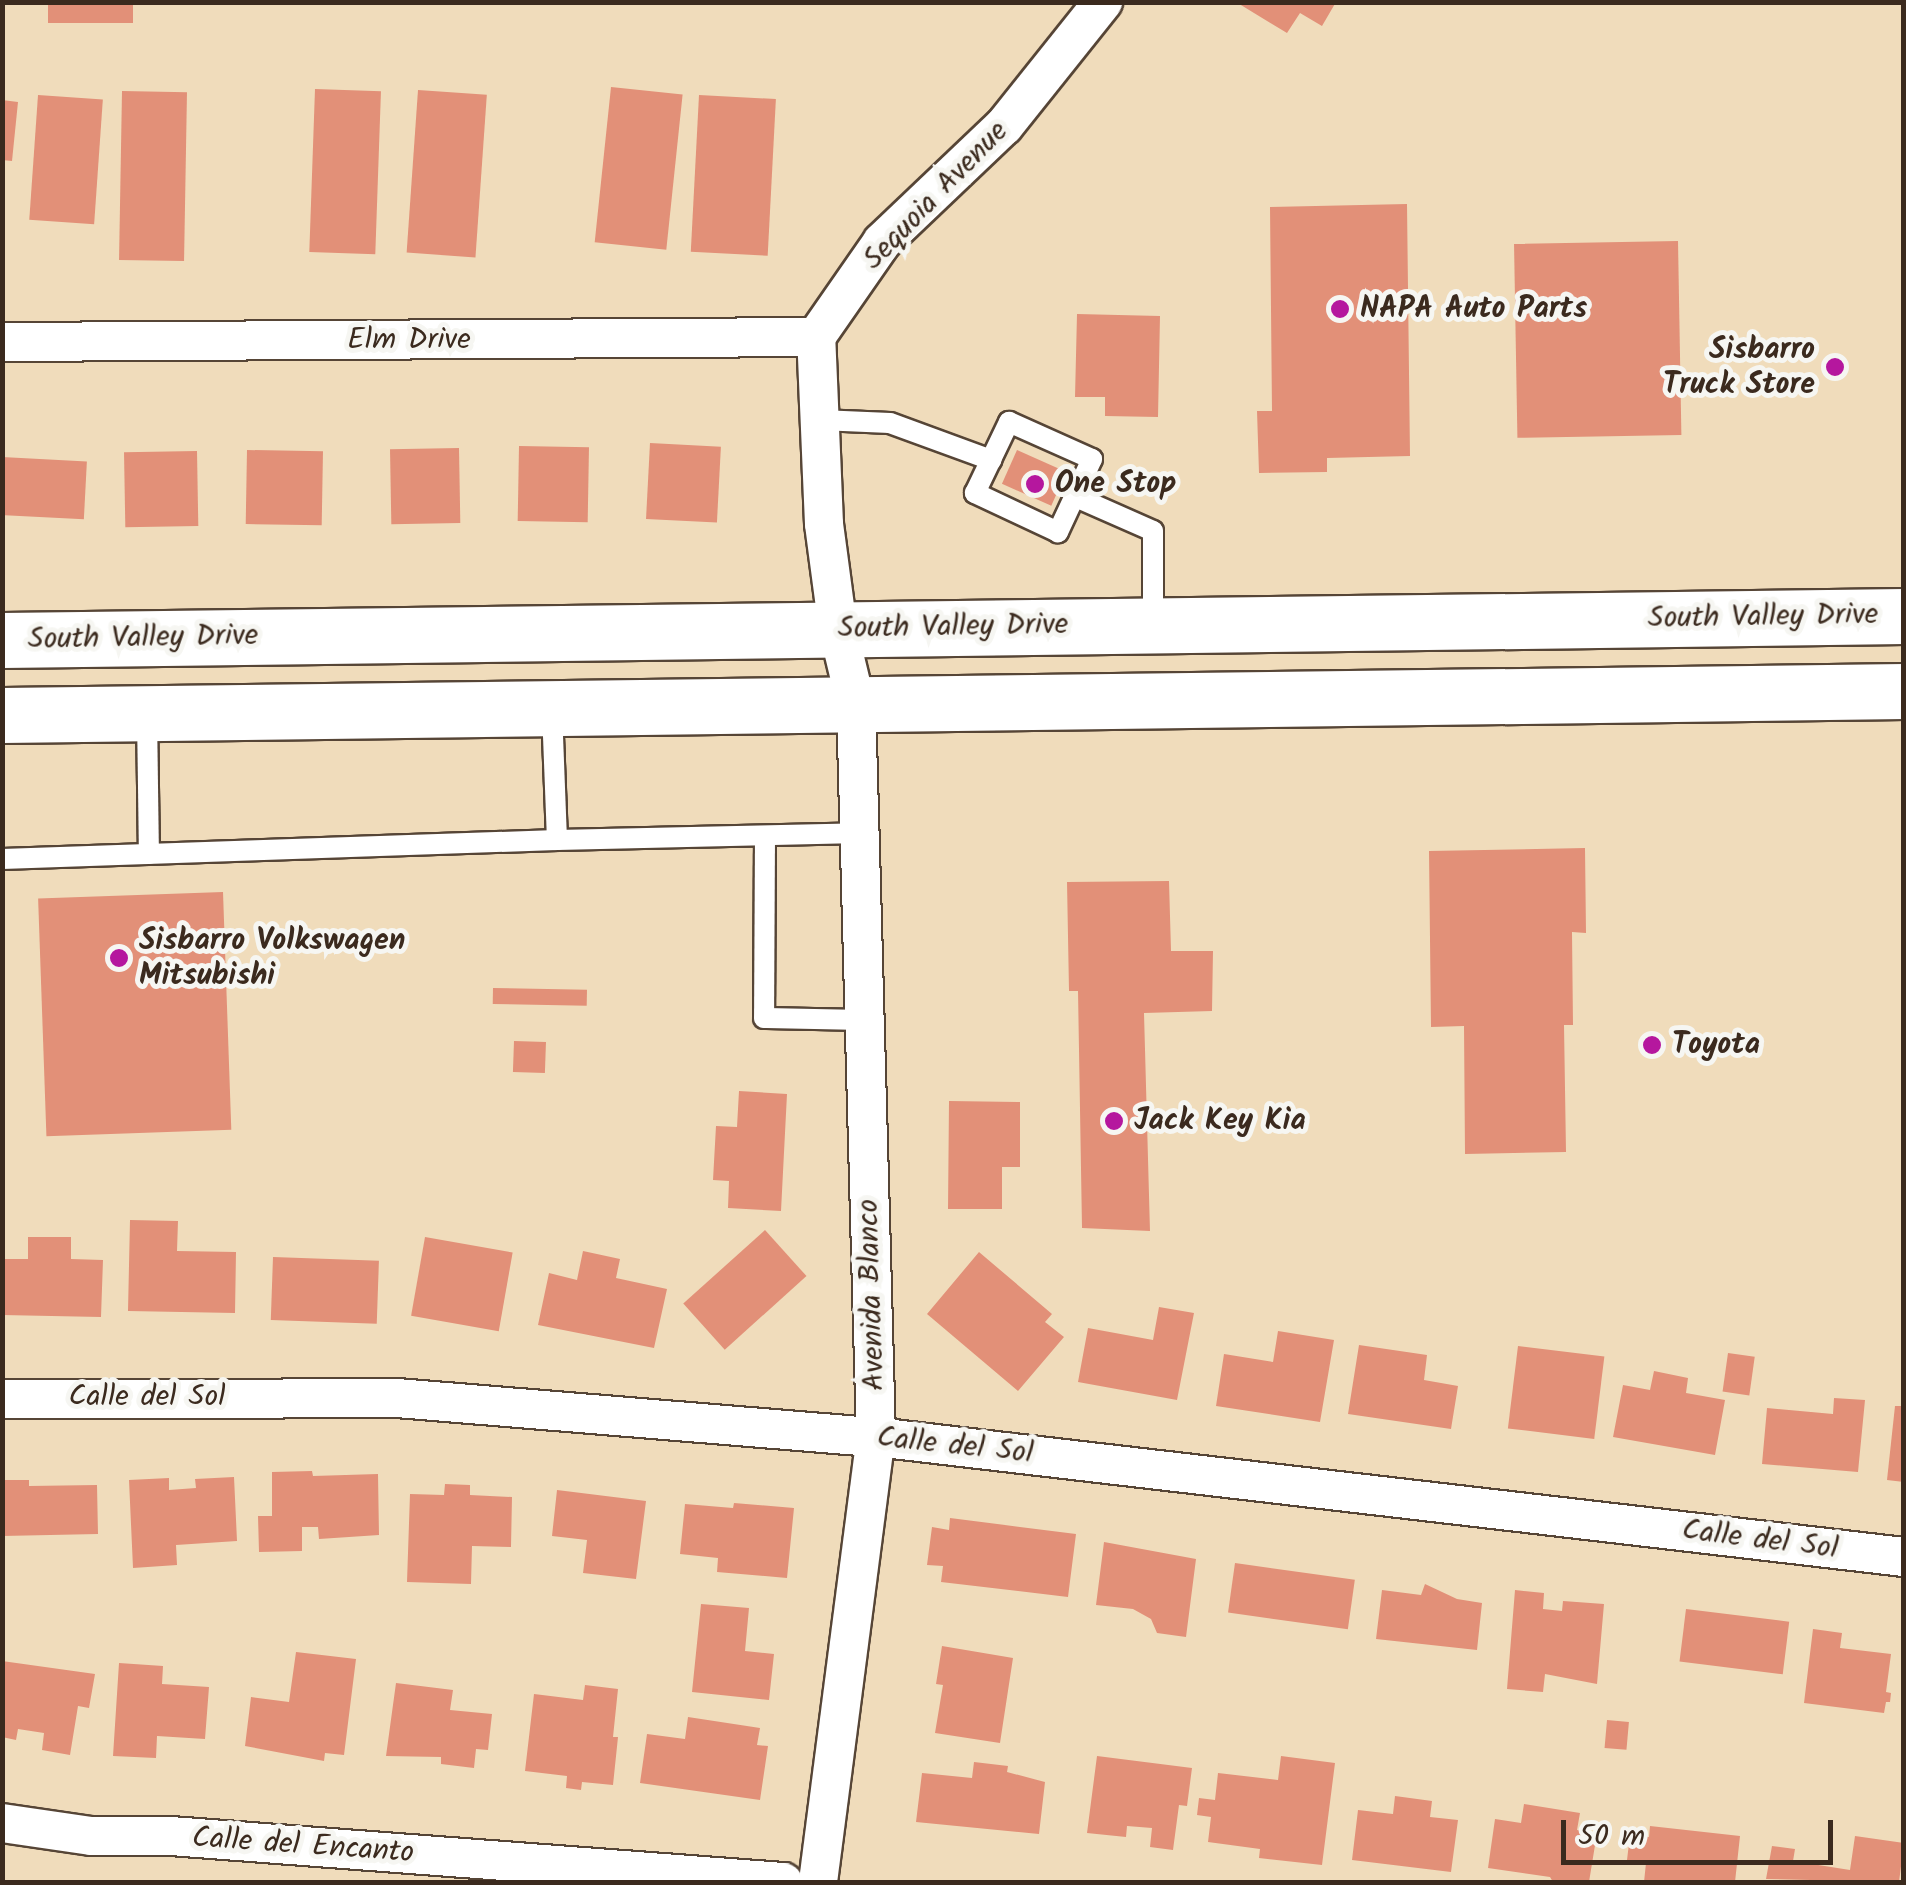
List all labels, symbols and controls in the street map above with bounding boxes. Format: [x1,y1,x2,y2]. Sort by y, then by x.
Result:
street label: Sequoia Avenue [856,114,1016,278]
place label: NAPA Auto Parts [1360,291,1587,327]
marker: NAPA Auto Parts [1329,298,1351,320]
street label: Elm Drive [347,322,471,358]
place label: Sisbarro Truck Store [1663,332,1815,402]
marker: Sisbarro Truck Store [1824,356,1846,378]
place label: One Stop [1055,466,1176,502]
marker: One Stop [1024,473,1046,495]
street label: South Valley Drive [1647,597,1879,637]
street label: South Valley Drive [837,607,1069,647]
street label: South Valley Drive [27,618,259,658]
place label: Sisbarro Volkswagen Mitsubishi [139,923,405,994]
marker: Sisbarro Volkswagen Mitsubishi [108,947,130,969]
place label: Toyota [1672,1027,1760,1063]
marker: Toyota [1641,1034,1663,1056]
place label: Jack Key Kia [1134,1103,1306,1139]
marker: Jack Key Kia [1103,1110,1125,1132]
street label: Avenida Blanco [851,1198,893,1392]
street label: Calle del Sol [69,1379,225,1415]
street label: Calle del Sol [875,1420,1035,1472]
street label: Calle del Sol [1680,1513,1840,1567]
scale bar [1566,1800,1838,1862]
text: 50 m [1578,1813,1645,1861]
street label: Calle del Encanto [191,1820,415,1872]

